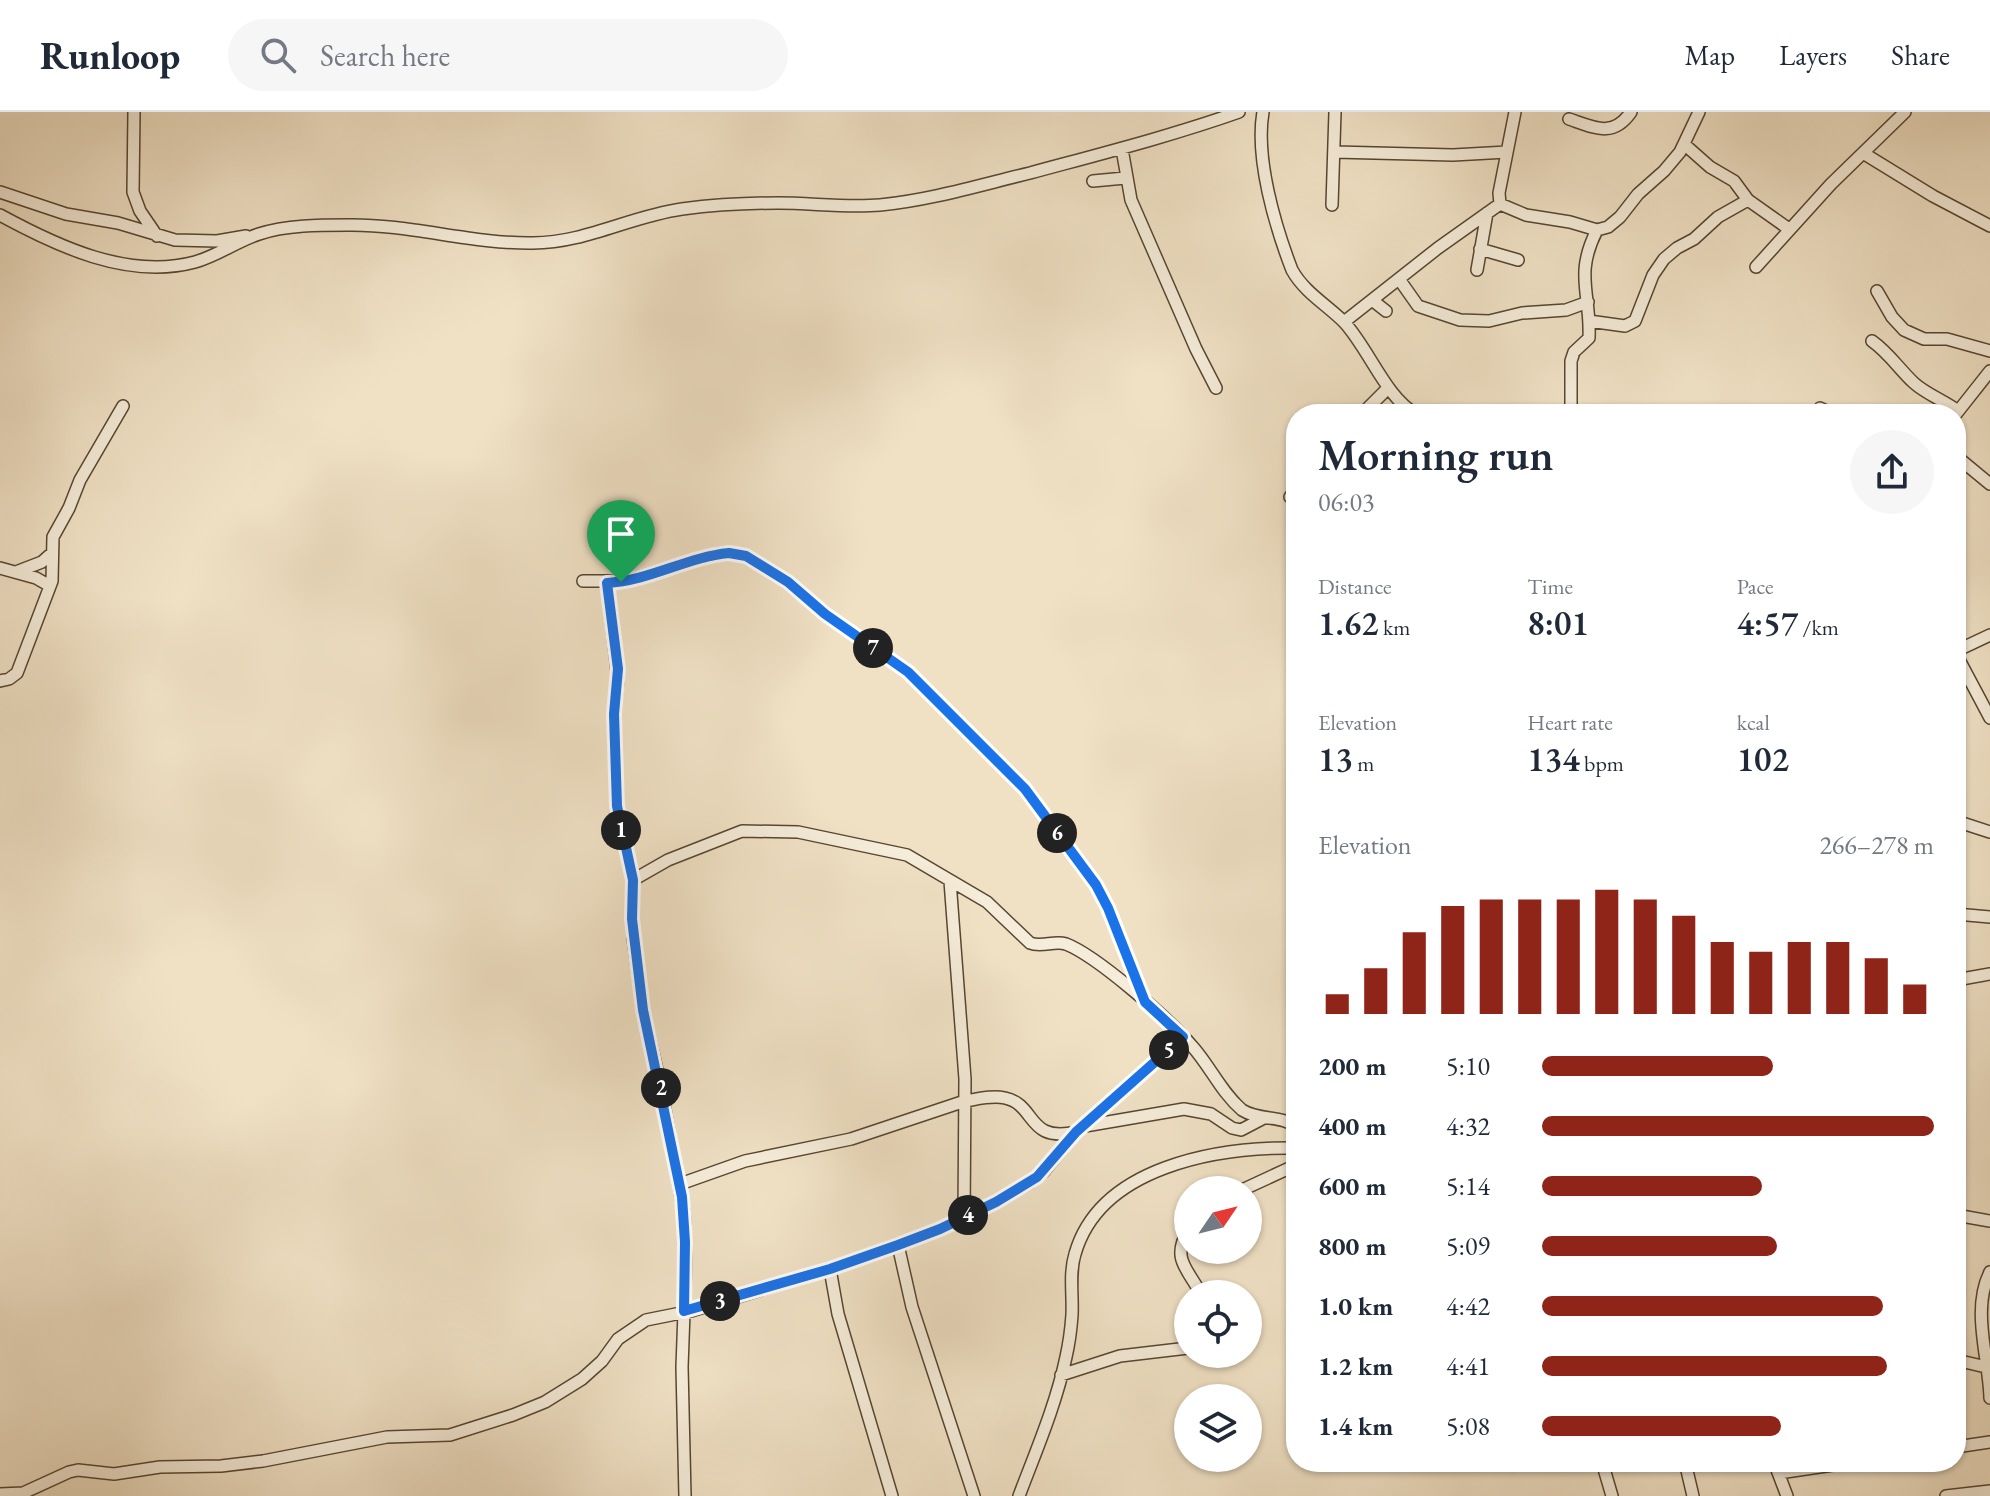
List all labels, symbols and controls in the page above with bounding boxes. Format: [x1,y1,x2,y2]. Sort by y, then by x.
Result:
search box [228,19,788,91]
text: Runloop [40,31,180,80]
icon: search [256,33,300,77]
text: Search here [320,36,450,75]
text: Map [1685,37,1735,73]
text: Layers [1779,37,1847,73]
text: Share [1891,37,1950,73]
text: Morning run [1318,426,1554,483]
button: share [1850,430,1934,514]
text: 06:03 [1318,485,1374,519]
pin [587,500,655,582]
icon: arrive [599,512,643,556]
text: Distance [1318,572,1391,601]
text: Time [1527,572,1573,601]
text: Pace [1737,572,1774,601]
text: 1.62 [1318,601,1379,645]
text: 8:01 [1527,601,1589,645]
text: 4:57 [1737,601,1798,645]
text: km [1379,613,1410,642]
text: /km [1798,613,1839,642]
pin: 7 [853,628,893,668]
text: 7 [867,633,879,662]
text: Elevation [1318,708,1397,737]
text: Heart rate [1527,708,1613,737]
text: kcal [1737,708,1770,737]
text: 13 [1318,737,1353,781]
text: 134 [1527,737,1580,781]
text: 102 [1737,737,1789,781]
text: m [1353,749,1374,778]
text: bpm [1580,749,1624,778]
pin: 1 [601,810,641,850]
pin: 6 [1037,813,1077,853]
text: 1 [615,815,627,844]
text: 6 [1051,818,1063,847]
text: Elevation [1318,828,1412,862]
text: 266–278 m [1819,828,1934,862]
pin: 5 [1149,1030,1189,1070]
text: 5 [1163,1035,1175,1064]
text: 200 m [1318,1049,1386,1083]
text: 5:10 [1446,1049,1490,1083]
pin: 2 [641,1068,681,1108]
text: 2 [655,1073,667,1102]
text: 400 m [1318,1109,1386,1143]
text: 4:32 [1446,1109,1490,1143]
text: 600 m [1318,1169,1386,1203]
text: 5:14 [1446,1169,1490,1203]
north arrow [1174,1176,1262,1264]
map controls [1174,1176,1262,1472]
pin: 4 [948,1195,988,1235]
text: 4 [962,1200,974,1229]
text: 800 m [1318,1229,1386,1263]
text: 5:09 [1446,1229,1490,1263]
button: locate [1174,1280,1262,1368]
pin: 3 [700,1281,740,1321]
text: 3 [714,1286,726,1315]
text: 1.0 km [1318,1289,1393,1323]
text: 4:42 [1446,1289,1490,1323]
text: 1.2 km [1318,1349,1393,1383]
text: 4:41 [1446,1349,1490,1383]
button: layers [1174,1384,1262,1472]
text: 1.4 km [1318,1409,1393,1443]
text: 5:08 [1446,1409,1490,1443]

